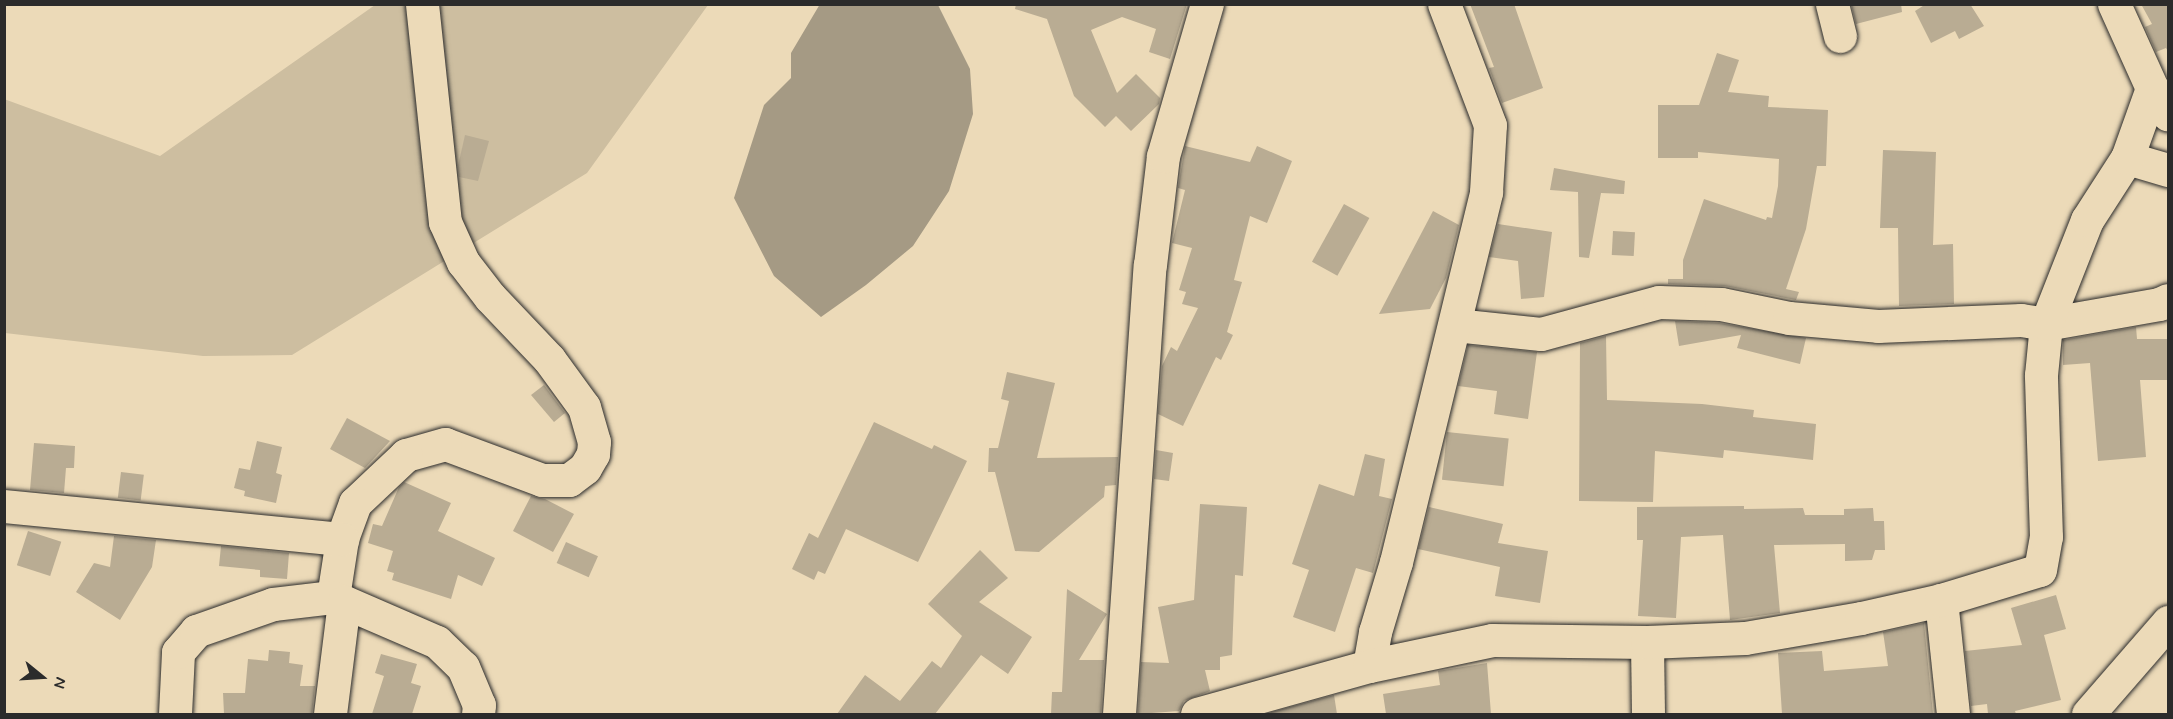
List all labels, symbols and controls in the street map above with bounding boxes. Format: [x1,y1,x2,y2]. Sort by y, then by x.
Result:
north arrow [12,647,72,707]
text: N [48,674,71,691]

